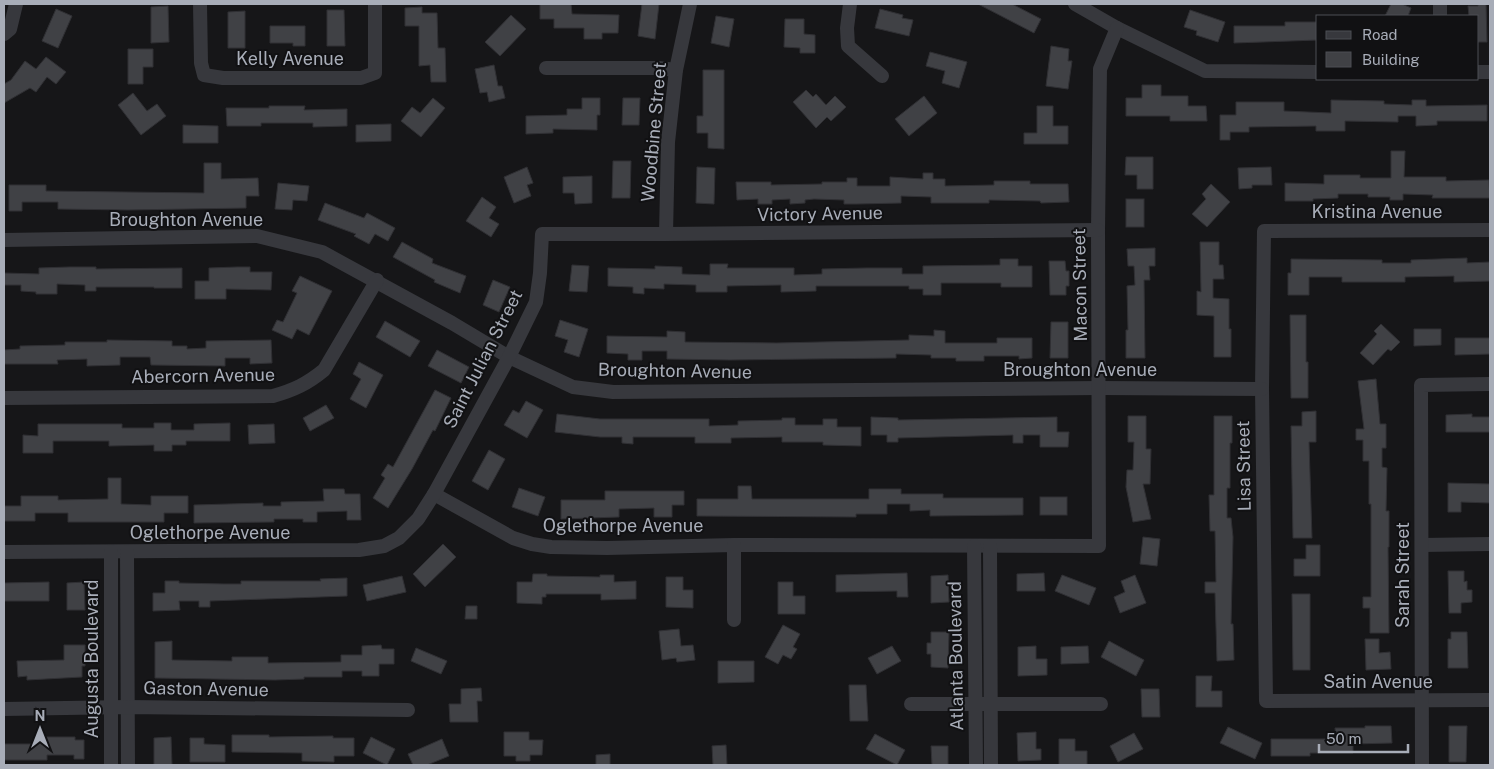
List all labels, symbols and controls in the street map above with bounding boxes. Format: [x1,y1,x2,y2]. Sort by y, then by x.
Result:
legend [1316,15,1479,80]
text: Road [1362,26,1398,43]
street label: Kelly Avenue [236,48,344,69]
text: Building [1362,51,1420,68]
street label: Woodbine Street [637,61,670,203]
street label: Kristina Avenue [1312,201,1442,222]
street label: Victory Avenue [757,202,883,225]
street label: Broughton Avenue [109,209,263,230]
street label: Macon Street [1068,228,1091,342]
street label: Saint Julian Street [439,286,527,432]
street label: Broughton Avenue [598,359,752,382]
street label: Broughton Avenue [1003,359,1157,380]
street label: Abercorn Avenue [131,364,275,387]
street label: Lisa Street [1232,420,1255,512]
street label: Oglethorpe Avenue [543,515,703,536]
street label: Oglethorpe Avenue [130,522,290,543]
street label: Sarah Street [1392,522,1413,628]
street label: Augusta Boulevard [81,580,102,738]
street label: Atlanta Boulevard [944,581,967,731]
street label: Satin Avenue [1323,671,1433,692]
street label: Gaston Avenue [143,677,269,700]
north arrow [15,704,65,754]
text: N [35,708,45,724]
scale bar [1319,722,1408,754]
text: 50 m [1326,730,1361,747]

